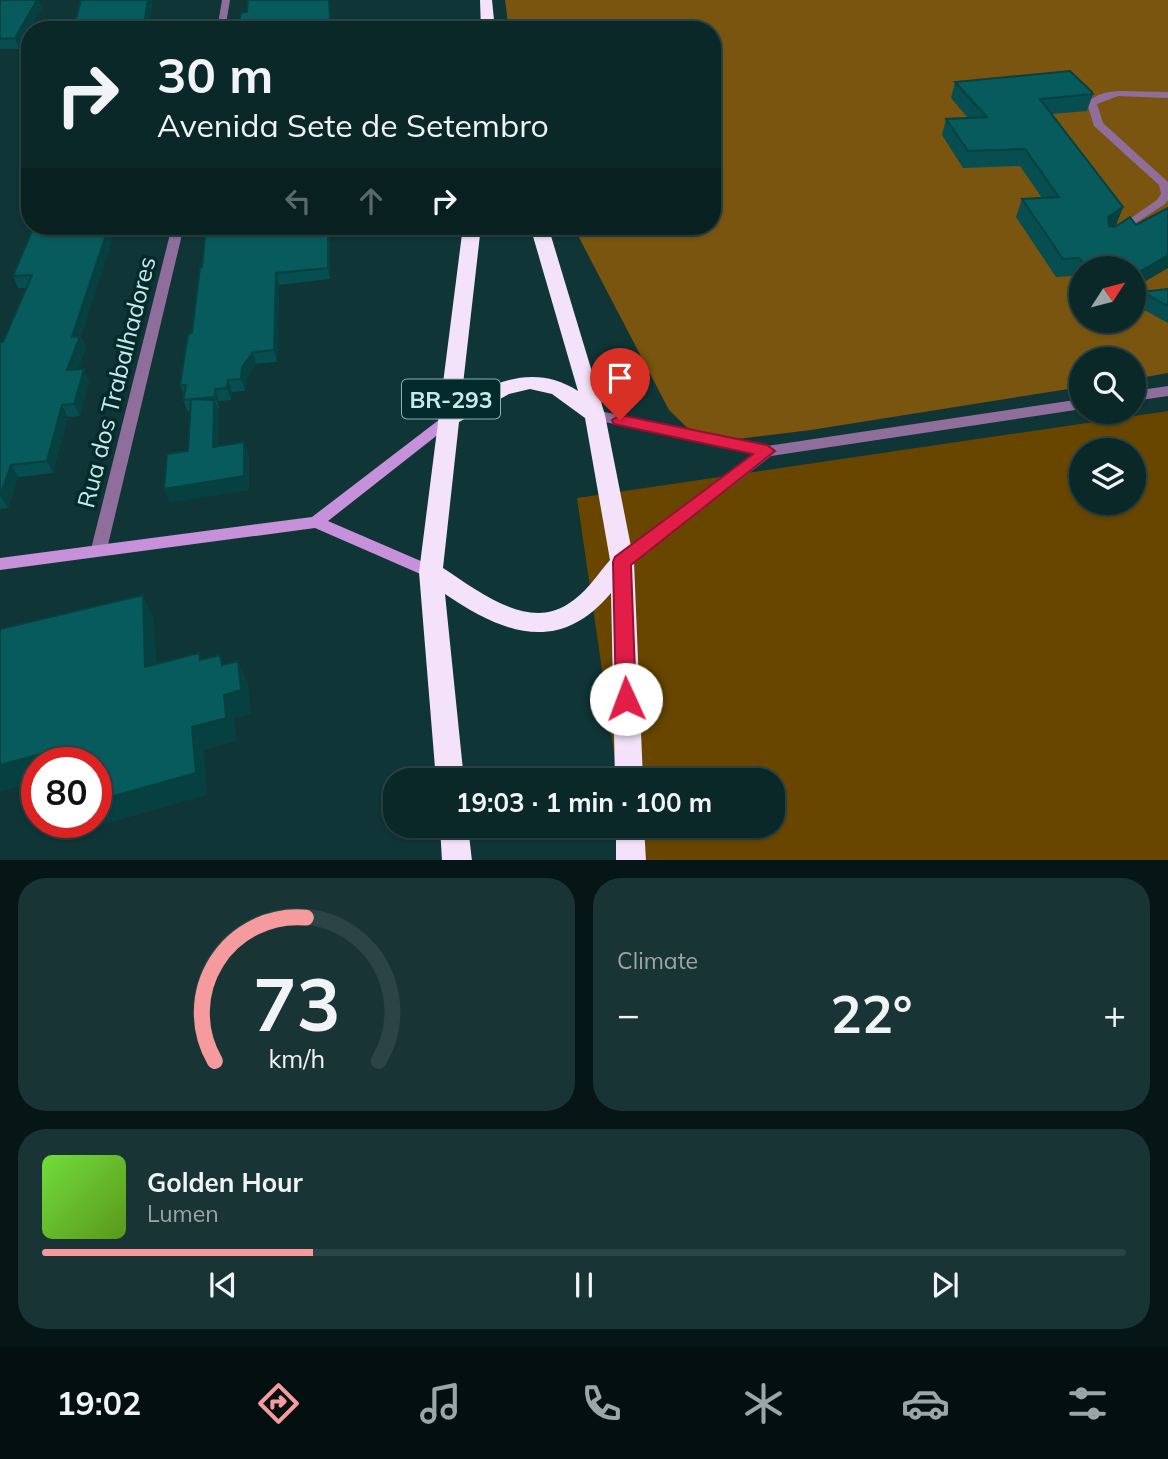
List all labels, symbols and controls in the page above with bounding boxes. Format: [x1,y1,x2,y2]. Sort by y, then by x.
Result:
text: 30 m [157,44,273,105]
icon: right [42,49,133,140]
text: Avenida Sete de Setembro [157,105,549,145]
icon: left [279,182,317,220]
icon: ahead [352,182,390,220]
icon: right [425,182,463,220]
street label: Rua dos Trabalhadores [70,253,162,511]
north arrow [1069,256,1146,332]
map controls [1069,256,1146,515]
button: search [1069,347,1146,424]
pin [590,348,650,420]
icon: arrive [601,359,639,397]
road number: BR-293 [402,380,500,418]
button: layers [1069,438,1146,515]
position arrow [589,662,663,736]
speed limit sign: 80 [21,747,112,838]
text: 19:03 · 1 min · 100 m [456,786,712,819]
text: Climate [617,946,698,975]
text: 73 [253,958,340,1049]
text: 22° [830,981,913,1046]
text: − [617,990,640,1038]
text: + [1103,990,1126,1038]
text: km/h [268,1042,325,1073]
text: Golden Hour [147,1166,303,1199]
text: Lumen [147,1199,219,1228]
icon: previous [204,1266,242,1304]
icon: pause [565,1266,603,1304]
icon: next [926,1266,964,1304]
icon: directions [254,1379,303,1428]
icon: music [416,1379,465,1428]
icon: phone [577,1379,626,1428]
icon: climate [739,1379,788,1428]
icon: car [901,1379,950,1428]
icon: filters [1063,1379,1112,1428]
text: 19:02 [56,1383,141,1423]

